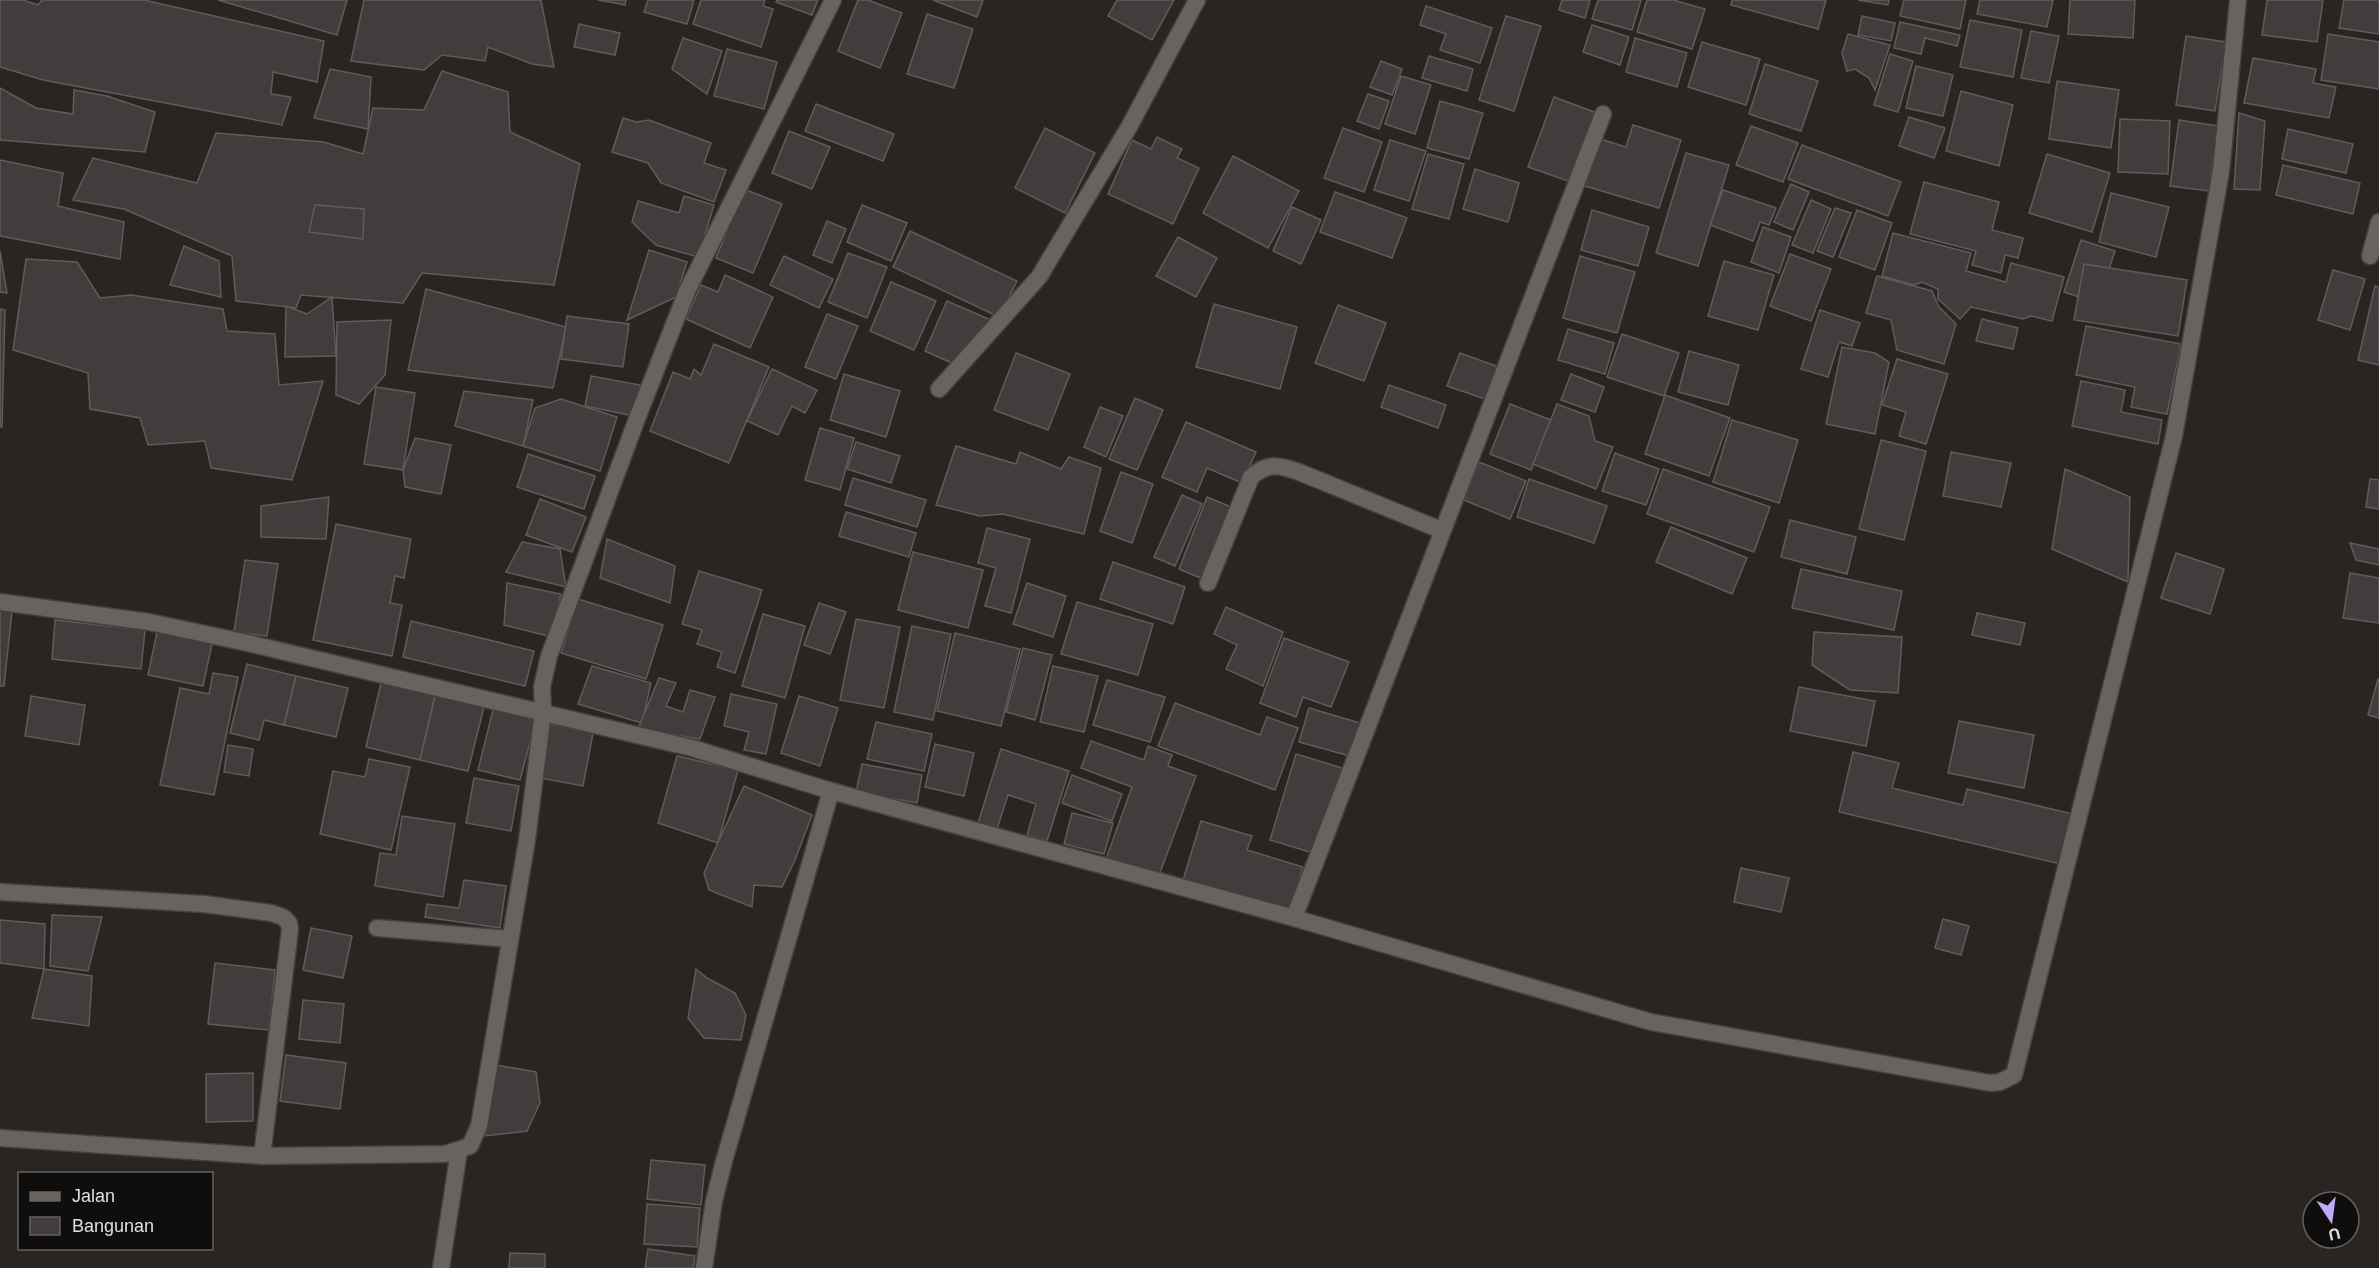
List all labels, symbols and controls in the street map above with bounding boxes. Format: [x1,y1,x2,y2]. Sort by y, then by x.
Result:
legend [18,1172,213,1250]
text: Jalan [72,1186,115,1206]
north arrow [2301,1190,2361,1250]
text: Bangunan [72,1216,154,1236]
text: U [2327,1225,2342,1244]

